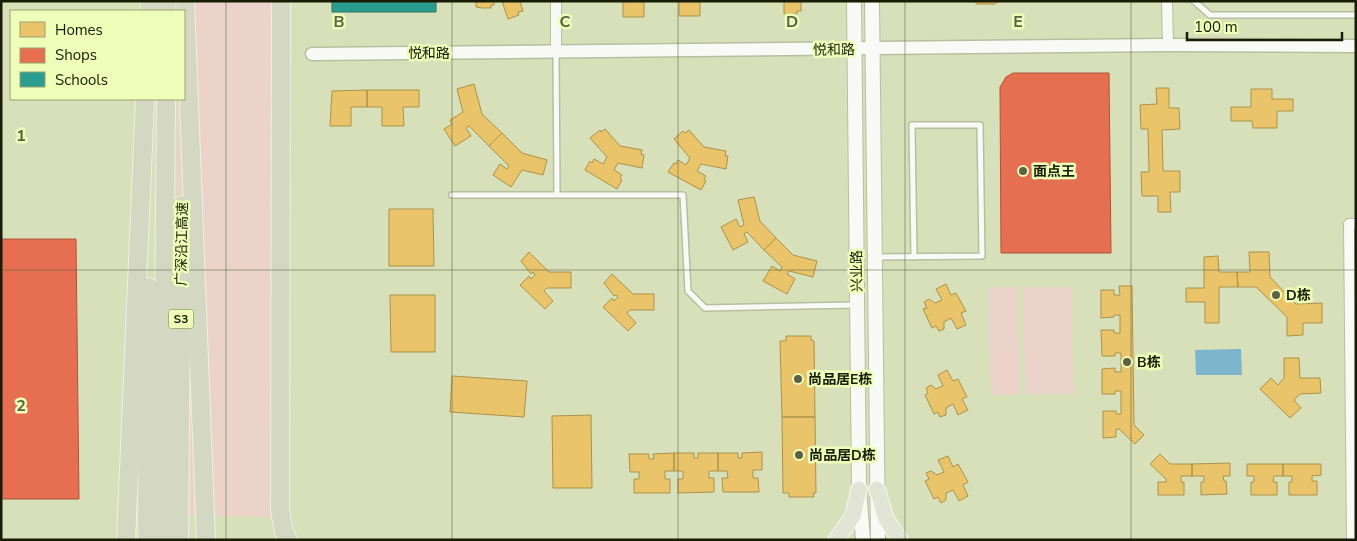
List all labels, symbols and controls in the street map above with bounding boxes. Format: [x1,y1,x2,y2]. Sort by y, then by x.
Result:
legend [10,10,185,100]
scale bar [1187,10,1342,42]
text: B [333,11,345,33]
text: C [560,11,571,33]
text: D [786,11,798,33]
text: E [1013,11,1023,33]
text: 100 m [1194,17,1238,37]
text: Homes [55,20,103,40]
street label: 悦和路 [813,40,855,60]
street label: 悦和路 [408,44,450,63]
text: Shops [55,45,97,65]
text: Schools [55,70,108,90]
text: 1 [16,125,26,147]
place label: 面点王 [1033,162,1075,181]
marker: 面点王 [1017,165,1029,177]
street label: 广深沿江高速 [172,202,192,286]
street label: 兴业路 [847,250,867,292]
place label: D栋 [1286,286,1311,305]
marker: D栋 [1270,289,1282,301]
road number: S3 [168,310,194,328]
place label: B栋 [1137,353,1161,372]
marker: B栋 [1121,356,1133,368]
place label: 尚品居E栋 [808,370,872,389]
marker: 尚品居E栋 [792,373,804,385]
text: 2 [16,395,26,417]
place label: 尚品居D栋 [809,446,876,465]
marker: 尚品居D栋 [793,449,805,461]

